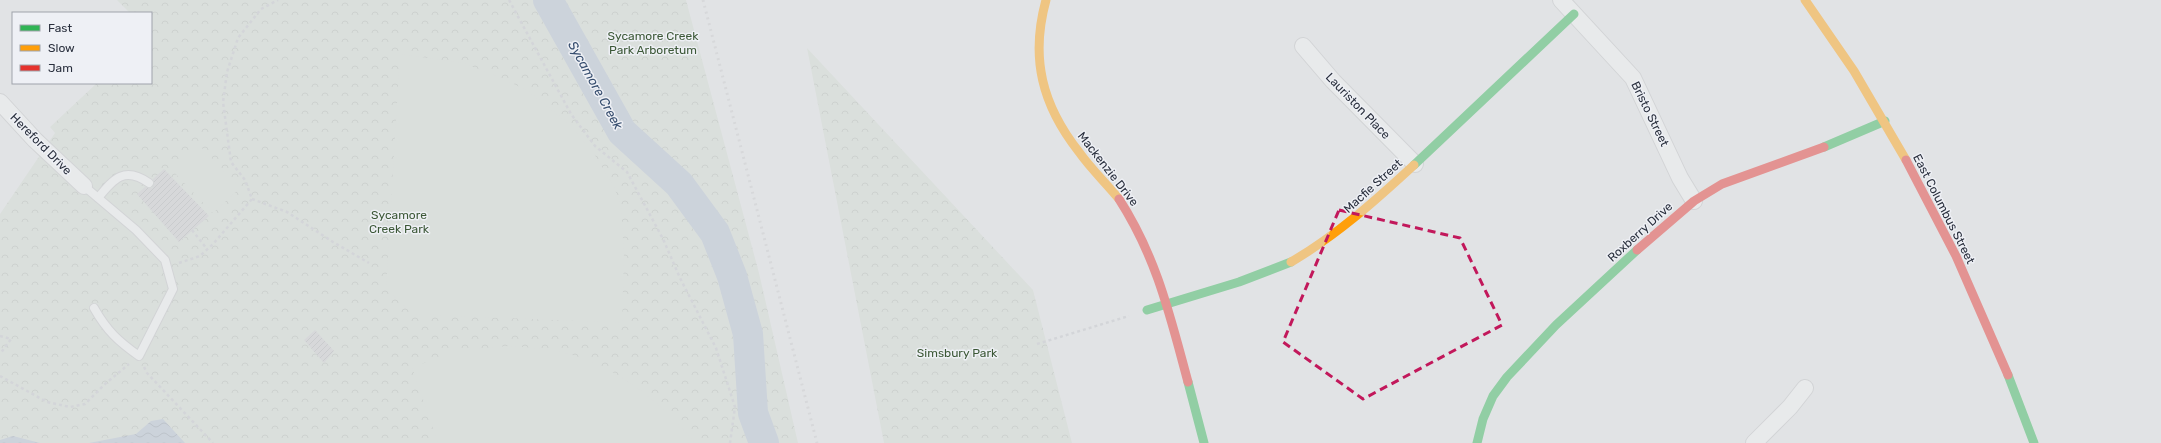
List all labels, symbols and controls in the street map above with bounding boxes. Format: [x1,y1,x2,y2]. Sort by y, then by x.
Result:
legend [12,12,152,84]
text: Fast [48,21,72,35]
park label: Sycamore Creek Park Arboretum [608,29,699,57]
water label: Sycamore Creek [565,38,626,132]
text: Slow [48,41,75,55]
text: Jam [48,61,73,75]
street label: Lauriston Place [1323,70,1393,142]
street label: Bristo Street [1628,79,1672,149]
street label: Hereford Drive [7,110,75,178]
street label: Mackenzie Drive [1075,129,1141,209]
street label: East Columbus Street [1910,152,1978,267]
street label: Macfie Street [1341,156,1405,216]
street label: Roxberry Drive [1605,199,1675,265]
park label: Sycamore Creek Park [369,208,430,236]
park label: Simsbury Park [917,346,998,360]

